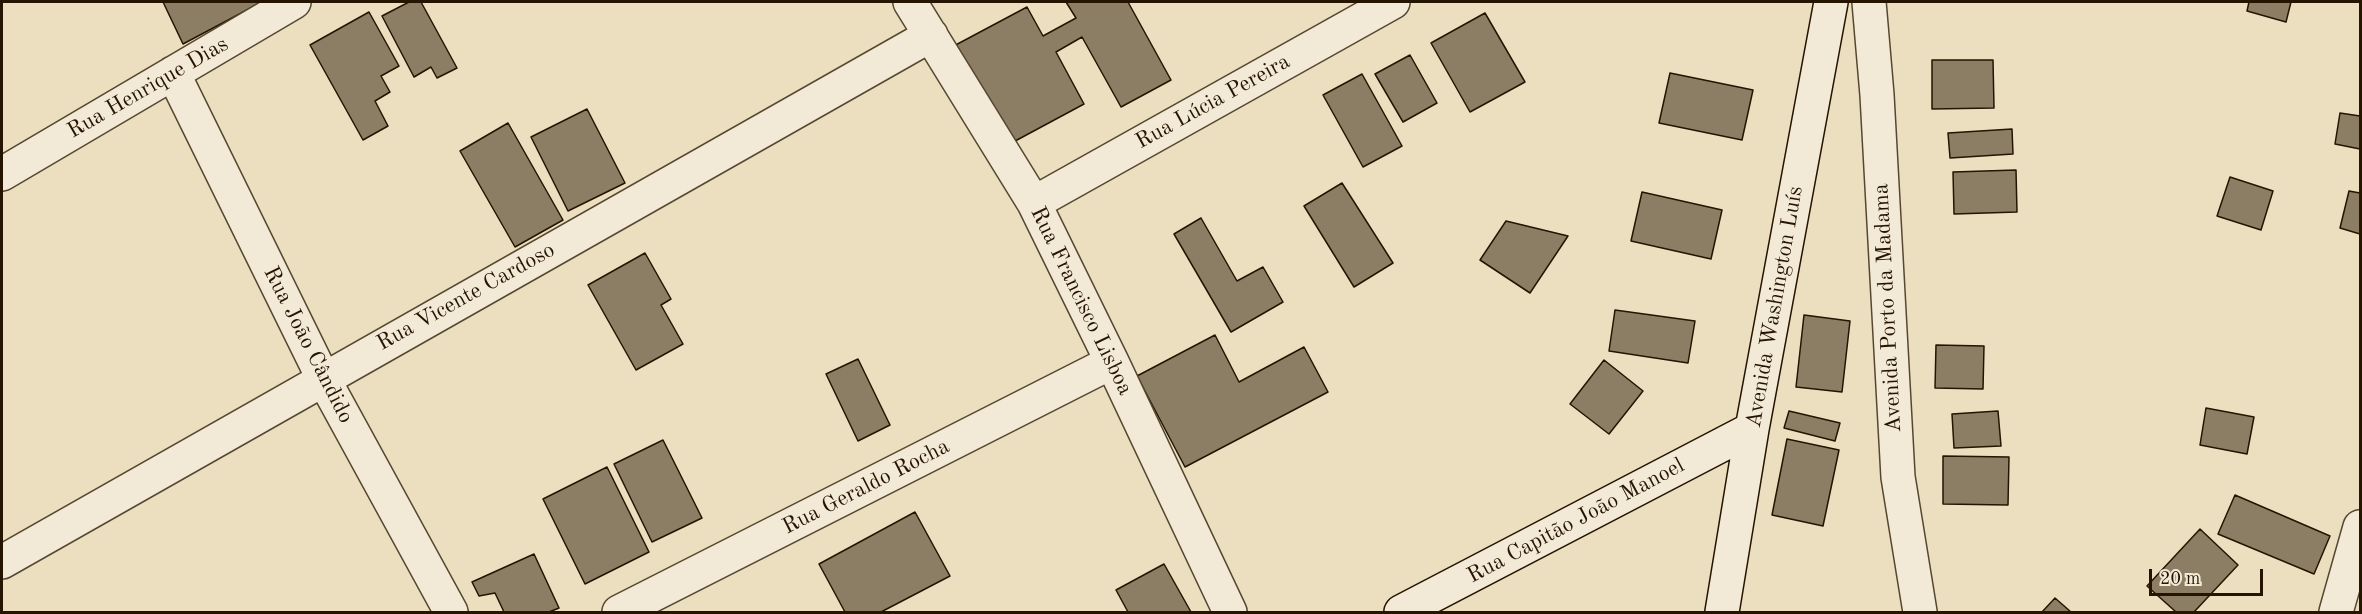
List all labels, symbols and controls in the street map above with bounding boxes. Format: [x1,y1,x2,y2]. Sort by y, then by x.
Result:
street label: Rua Henrique Dias [63,31,233,145]
street label: Rua Lúcia Pereira [1131,49,1295,155]
street label: Avenida Porto da Madama [1868,183,1908,433]
street label: Avenida Washington Luís [1741,184,1809,430]
street label: Rua Francisco Lisboa [1024,203,1138,399]
street label: Rua Vicente Cardoso [372,237,560,357]
street label: Rua João Cândido [257,262,359,428]
street label: Rua Geraldo Rocha [778,433,954,541]
street label: Rua Capitão João Manoel [1463,453,1689,589]
scale bar [2152,557,2266,595]
text: 20 m [2160,570,2200,588]

